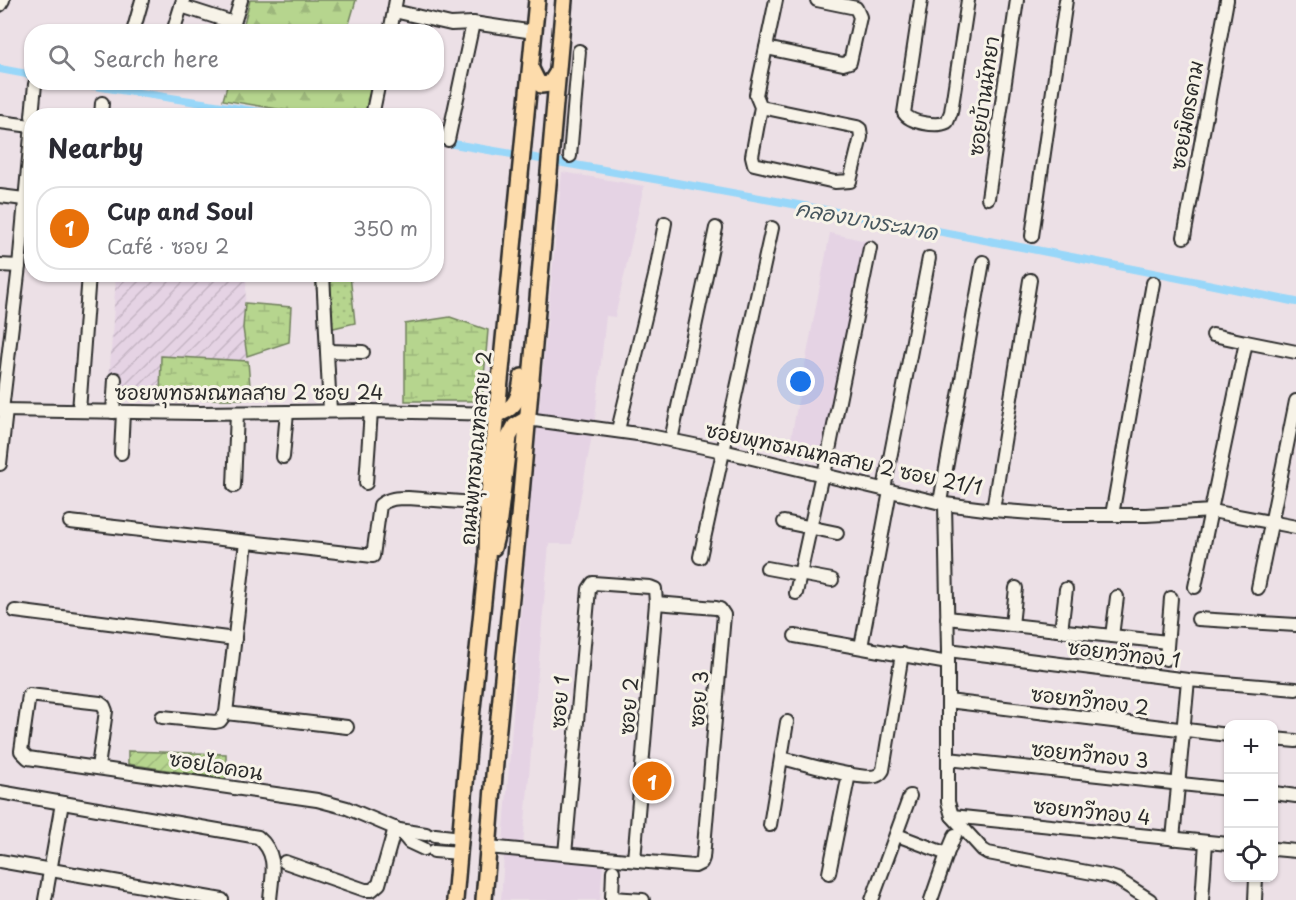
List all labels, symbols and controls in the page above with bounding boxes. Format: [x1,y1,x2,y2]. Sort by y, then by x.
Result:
search box [24,24,444,90]
street label: ซอยบ้านนัทยา [960,34,1006,158]
icon: search [45,41,78,74]
text: Search here [93,41,219,74]
street label: ซอยมิตรคาม [1162,58,1210,172]
text: Nearby [48,128,143,167]
water label: คลองบางระมาด [794,191,942,247]
text: Cup and Soul [107,194,253,227]
text: 1 [65,213,74,243]
text: 350 m [353,213,418,243]
text: Café · ซอย 2 [107,231,229,261]
street label: ถนนพุทธมณฑลสาย 2 [452,350,500,547]
your location [786,367,815,396]
street label: ซอยพุทธมณฑลสาย 2 ซอย 24 [115,377,383,409]
street label: ซอยพุทธมณฑลสาย 2 ซอย 21/1 [702,414,985,504]
street label: ซอยทวีทอง 1 [1066,631,1182,675]
street label: ซอย 3 [681,669,715,729]
street label: ซอย 1 [542,674,576,730]
street label: ซอย 2 [611,676,645,736]
street label: ซอยทวีทอง 2 [1029,678,1151,722]
map controls [1224,720,1278,882]
button: + [1224,720,1278,774]
street label: ซอยทวีทอง 3 [1030,733,1150,775]
street label: ซอยไอคอน [167,743,265,787]
pin: 1 [632,758,672,804]
button: − [1224,774,1278,828]
street label: ซอยทวีทอง 4 [1032,790,1152,832]
button: locate [1224,828,1278,882]

